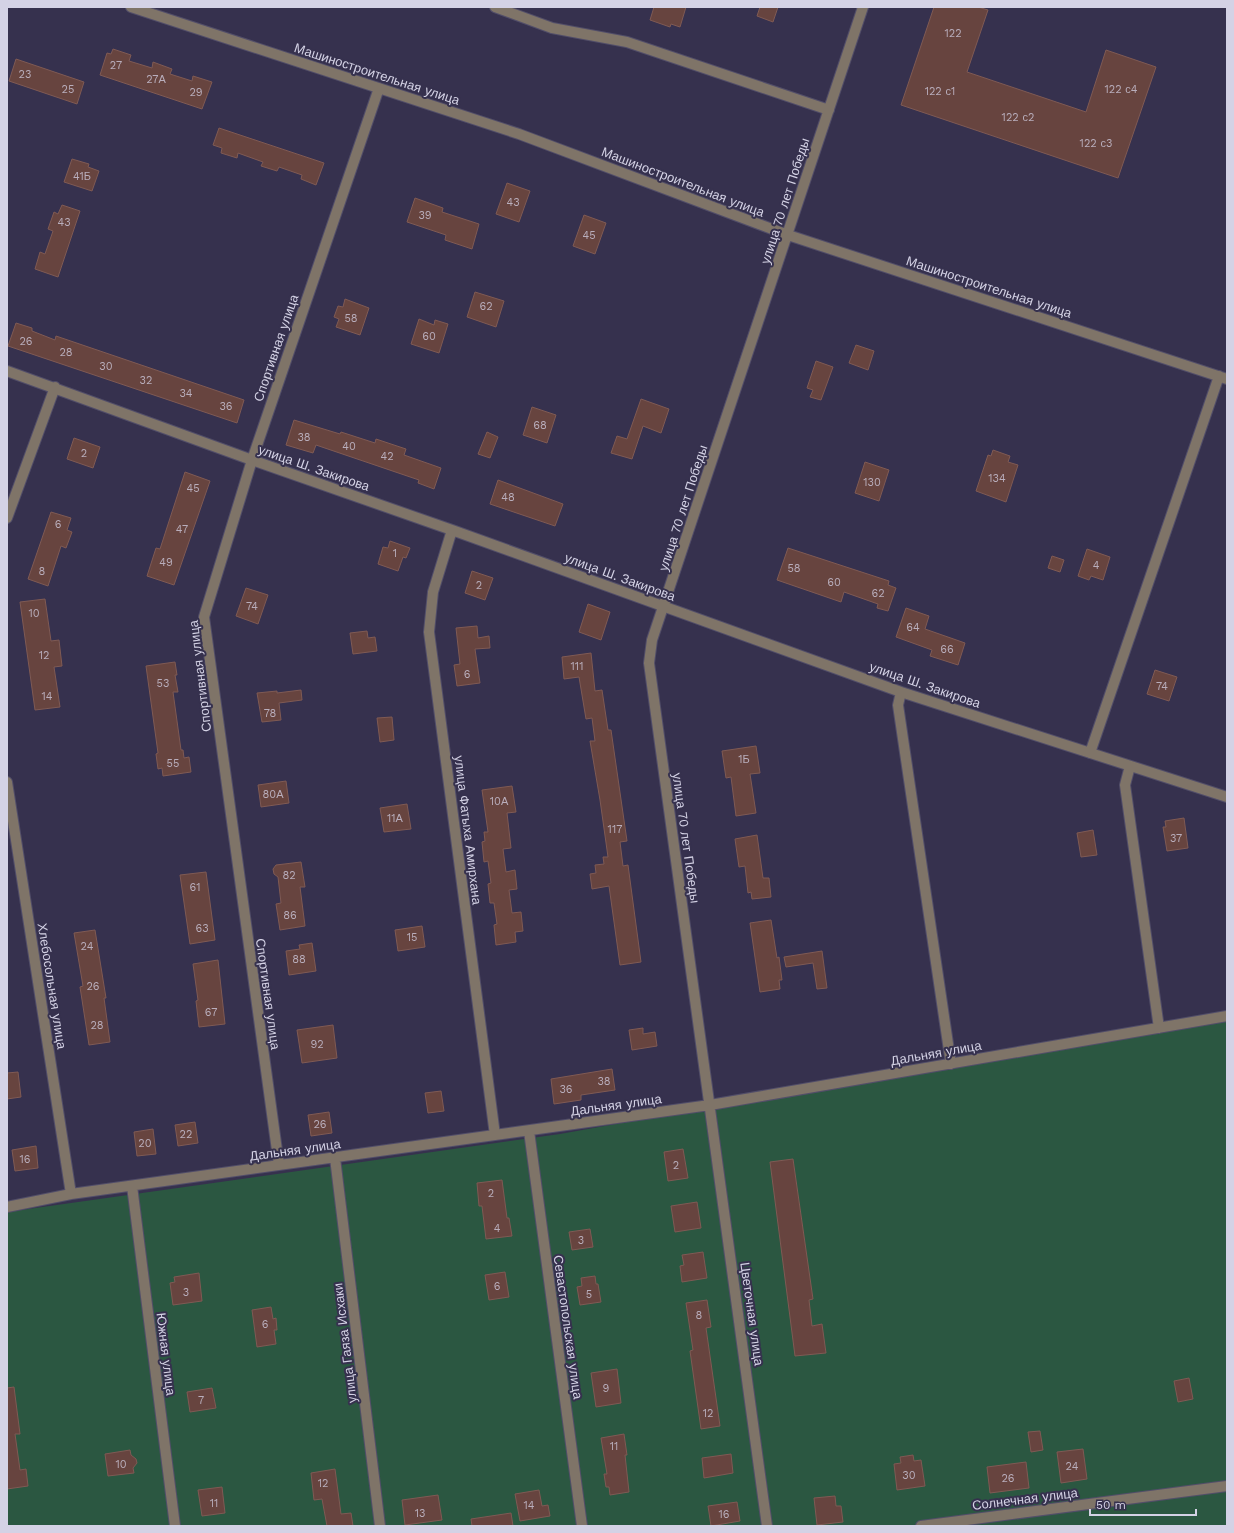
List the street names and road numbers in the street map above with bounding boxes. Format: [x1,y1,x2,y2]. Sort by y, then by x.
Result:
street label: Машиностроительная улица [292,40,462,108]
street label: улица 70 лет Победы [758,136,812,266]
street label: Машиностроительная улица [600,144,767,220]
street label: Машиностроительная улица [904,253,1074,321]
street label: Спортивная улица [251,292,302,404]
street label: улица Ш. Закирова [256,442,372,494]
street label: улица 70 лет Победы [656,443,710,573]
street label: улица Ш. Закирова [563,550,678,604]
street label: Спортивная улица [186,619,214,733]
street label: улица Ш. Закирова [867,659,983,711]
street label: улица Фатыха Амирхана [451,755,485,906]
street label: улица 70 лет Победы [669,772,703,904]
street label: Хлебосольная улица [35,922,70,1051]
street label: Спортивная улица [253,937,283,1051]
street label: Дальняя улица [889,1038,983,1068]
street label: Дальняя улица [569,1091,663,1119]
street label: Дальняя улица [248,1136,342,1164]
street label: Севастопольская улица [550,1254,586,1401]
street label: Цветочная улица [737,1261,767,1367]
street label: улица Гаяза Исхаки [330,1282,360,1404]
street label: Южная улица [153,1312,179,1397]
street label: Солнечная улица [971,1485,1079,1513]

